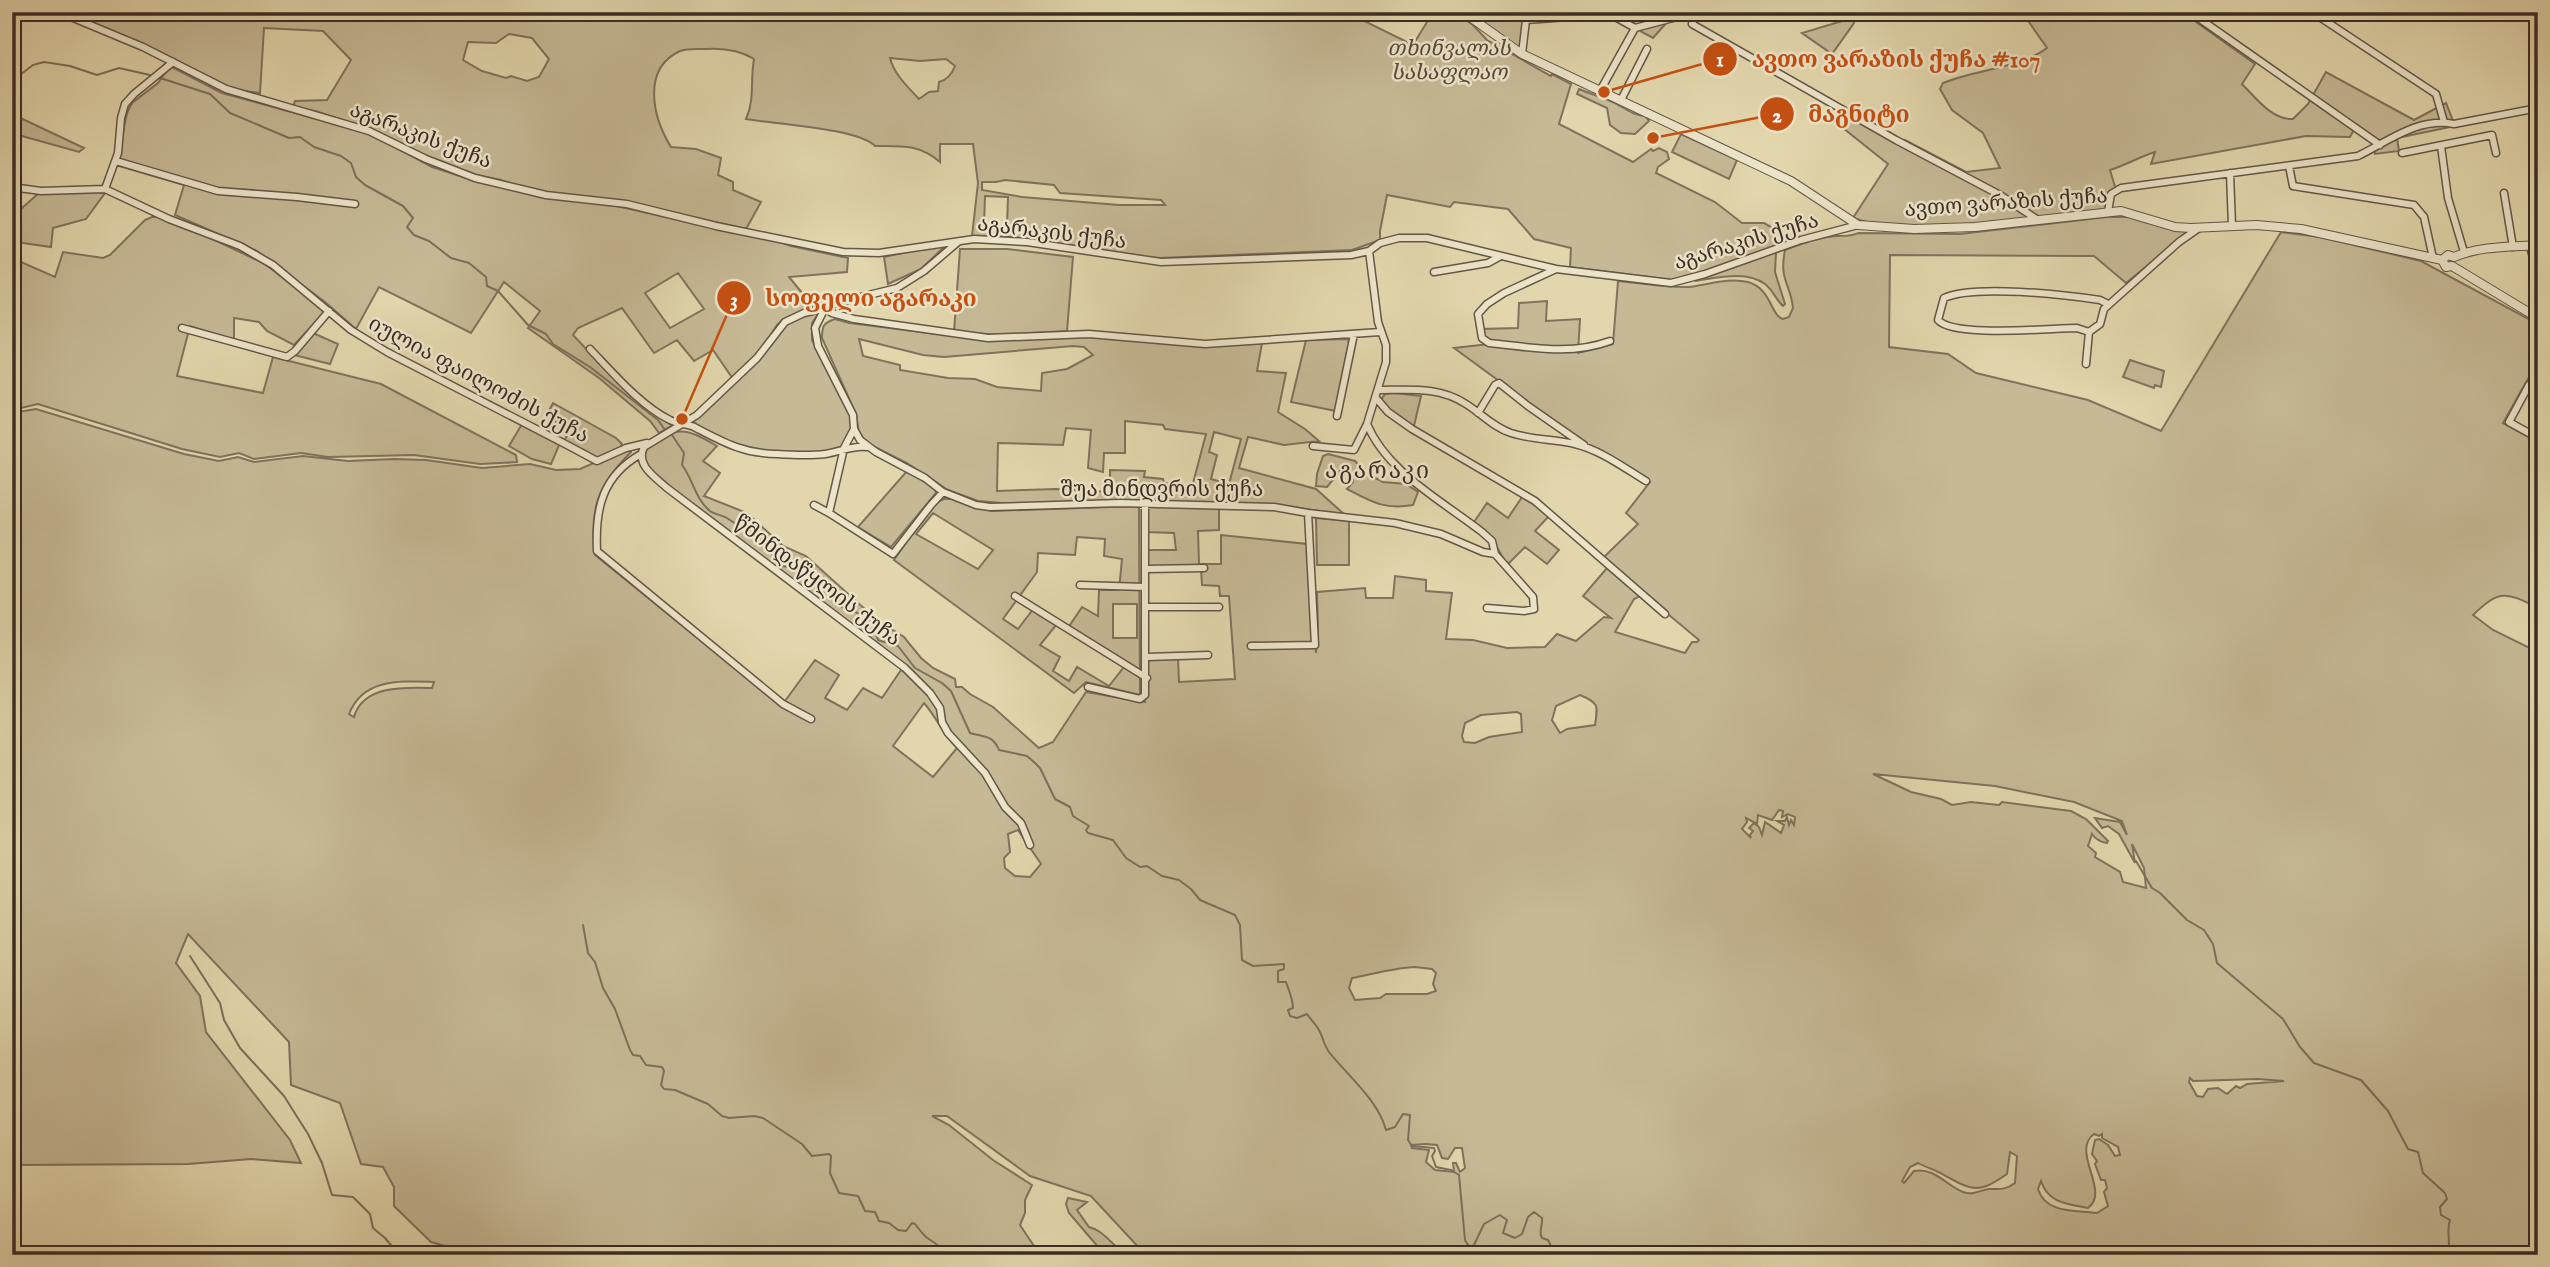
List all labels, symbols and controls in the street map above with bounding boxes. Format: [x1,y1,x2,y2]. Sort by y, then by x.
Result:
park label: თხინვალას სასაფლაო [1387,36,1512,87]
callout: ავთო ვარაზის ქუჩა #107 [1703,37,2055,81]
text: ავთო ვარაზის ქუჩა #107 [1752,46,2040,75]
text: 1 [1716,47,1724,74]
callout: მაგნიტი [1760,92,1924,136]
street label: აგარაკის ქუჩა [346,97,495,176]
text: მაგნიტი [1808,101,1910,130]
text: 2 [1772,103,1782,130]
street label: ავთო ვარაზის ქუჩა [1904,183,2108,224]
street label: აგარაკის ქუჩა [1671,208,1822,277]
street label: აგარაკის ქუჩა [976,211,1128,256]
callout: სოფელი აგარაკი [716,276,991,320]
text: სოფელი აგარაკი [765,285,977,314]
text: 3 [730,287,738,314]
street label: იულია ფაილოძის ქუჩა [363,311,593,450]
district label: აგარაკი [1325,457,1431,486]
street label: შუა მინდვრის ქუჩა [1061,477,1263,504]
street label: წმინდაწყლის ქუჩა [728,510,906,653]

